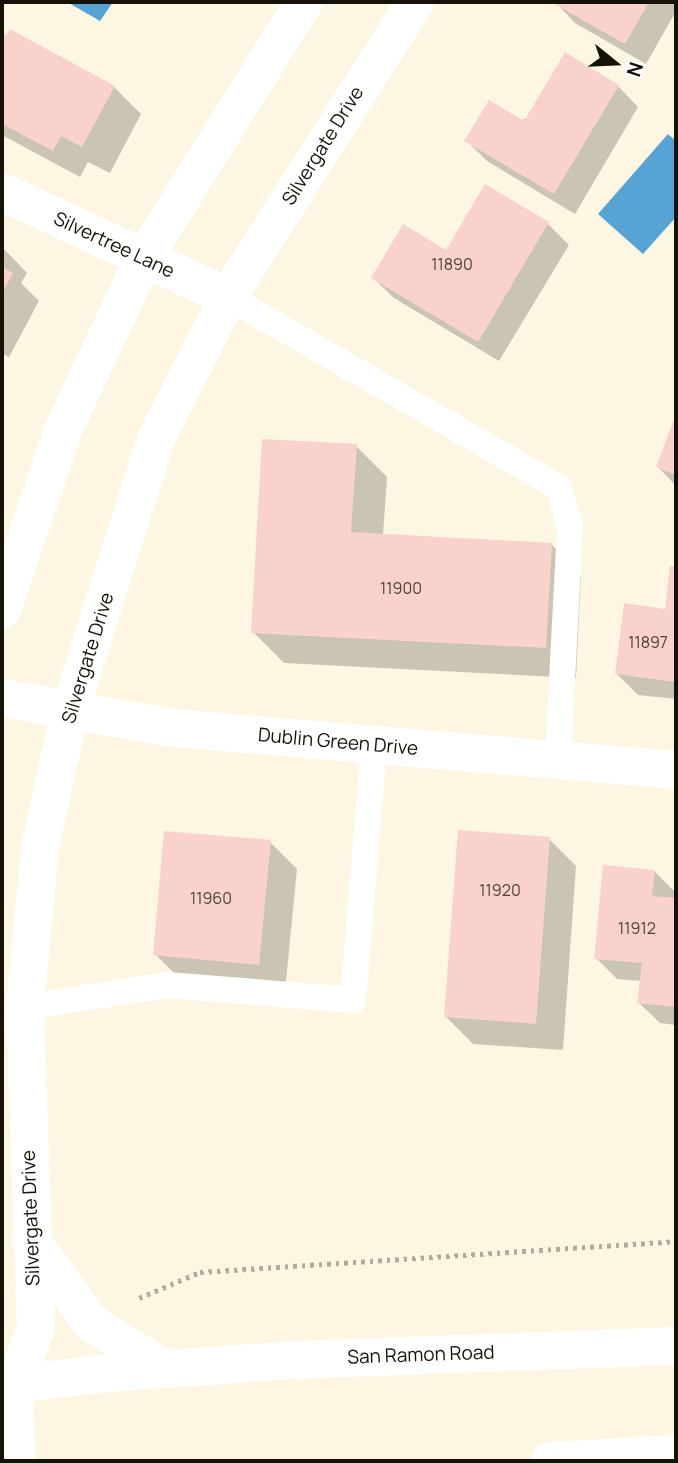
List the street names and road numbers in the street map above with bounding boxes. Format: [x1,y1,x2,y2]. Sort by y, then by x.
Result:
street label: Silvergate Drive [277,82,369,210]
street label: Silvertree Lane [50,207,178,283]
street label: Silvergate Drive [57,590,119,726]
street label: Dublin Green Drive [257,724,419,760]
street label: Silvergate Drive [17,1150,45,1286]
street label: San Ramon Road [347,1341,495,1369]

